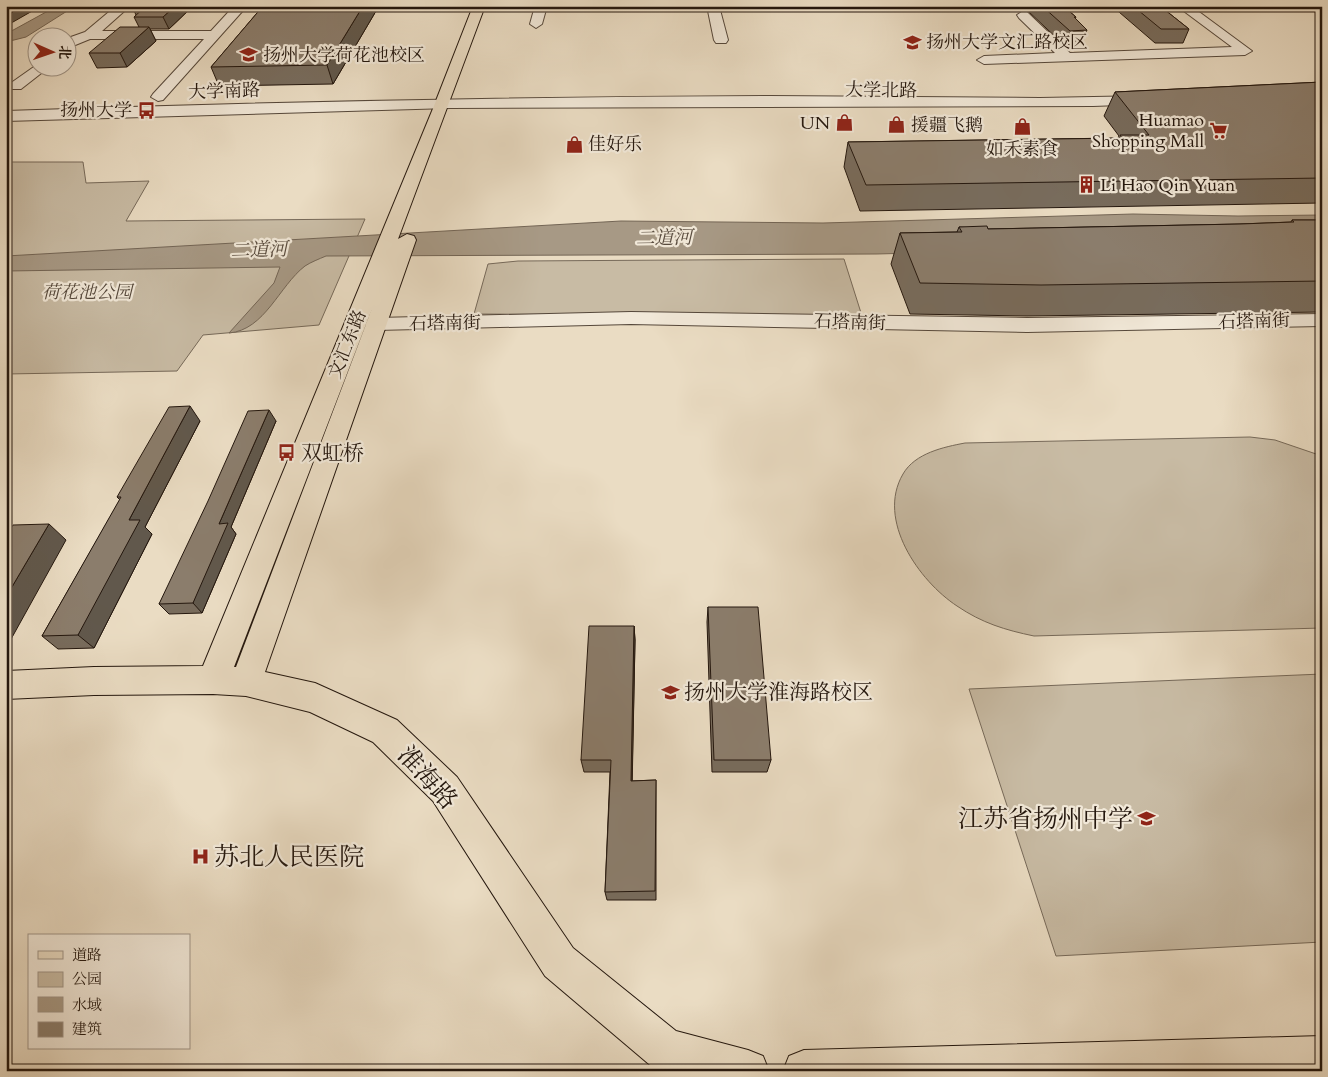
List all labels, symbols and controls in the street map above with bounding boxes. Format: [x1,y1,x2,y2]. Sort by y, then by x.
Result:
north arrow [28,28,78,78]
place label: 扬州大学文汇路校区 [926,30,1088,55]
school or university icon: 扬州大学文汇路校区 [902,32,922,52]
place label: 扬州大学荷花池校区 [263,43,425,68]
text: 北 [55,45,74,60]
school or university icon: 扬州大学荷花池校区 [239,45,259,65]
street label: 大学北路 [845,77,917,104]
street label: 大学南路 [188,78,260,105]
place label: 扬州大学 [60,98,132,123]
bus stop icon: 扬州大学 [136,100,156,120]
place label: Huamao Shopping Mall [1092,108,1204,154]
place label: UN [800,111,831,136]
shop icon: UN [834,113,854,133]
place label: 援疆飞鹅 [911,113,983,138]
shop icon: 援疆飞鹅 [887,115,907,135]
shop icon: 如禾素食 [1012,116,1032,136]
supermarket icon: Huamao Shopping Mall [1208,120,1228,140]
place label: 佳好乐 [588,132,642,157]
shop icon: 佳好乐 [564,134,584,154]
place label: 如禾素食 [986,137,1058,162]
place label: Li Hao Qin Yuan [1100,173,1236,198]
building icon: Li Hao Qin Yuan [1076,175,1096,195]
water label: 二道河 [635,224,696,251]
water label: 二道河 [230,236,291,264]
park label: 荷花池公园 [42,280,135,305]
street label: 文汇东路 [322,306,373,382]
street label: 石塔南街 [1218,308,1290,335]
street label: 石塔南街 [814,309,886,336]
street label: 石塔南街 [409,310,481,337]
place label: 双虹桥 [301,439,364,468]
bus stop icon: 双虹桥 [277,443,297,463]
place label: 扬州大学淮海路校区 [684,678,873,707]
school or university icon: 扬州大学淮海路校区 [660,682,680,702]
street label: 淮海路 [390,738,465,817]
place label: 江苏省扬州中学 [958,802,1133,836]
school or university icon: 江苏省扬州中学 [1137,808,1157,828]
place label: 苏北人民医院 [214,840,364,874]
hospital icon: 苏北人民医院 [190,846,210,866]
legend [28,934,190,1050]
text: 道路 [72,945,102,965]
text: 公园 [72,969,102,989]
text: 水域 [72,995,102,1015]
text: 建筑 [72,1019,102,1039]

